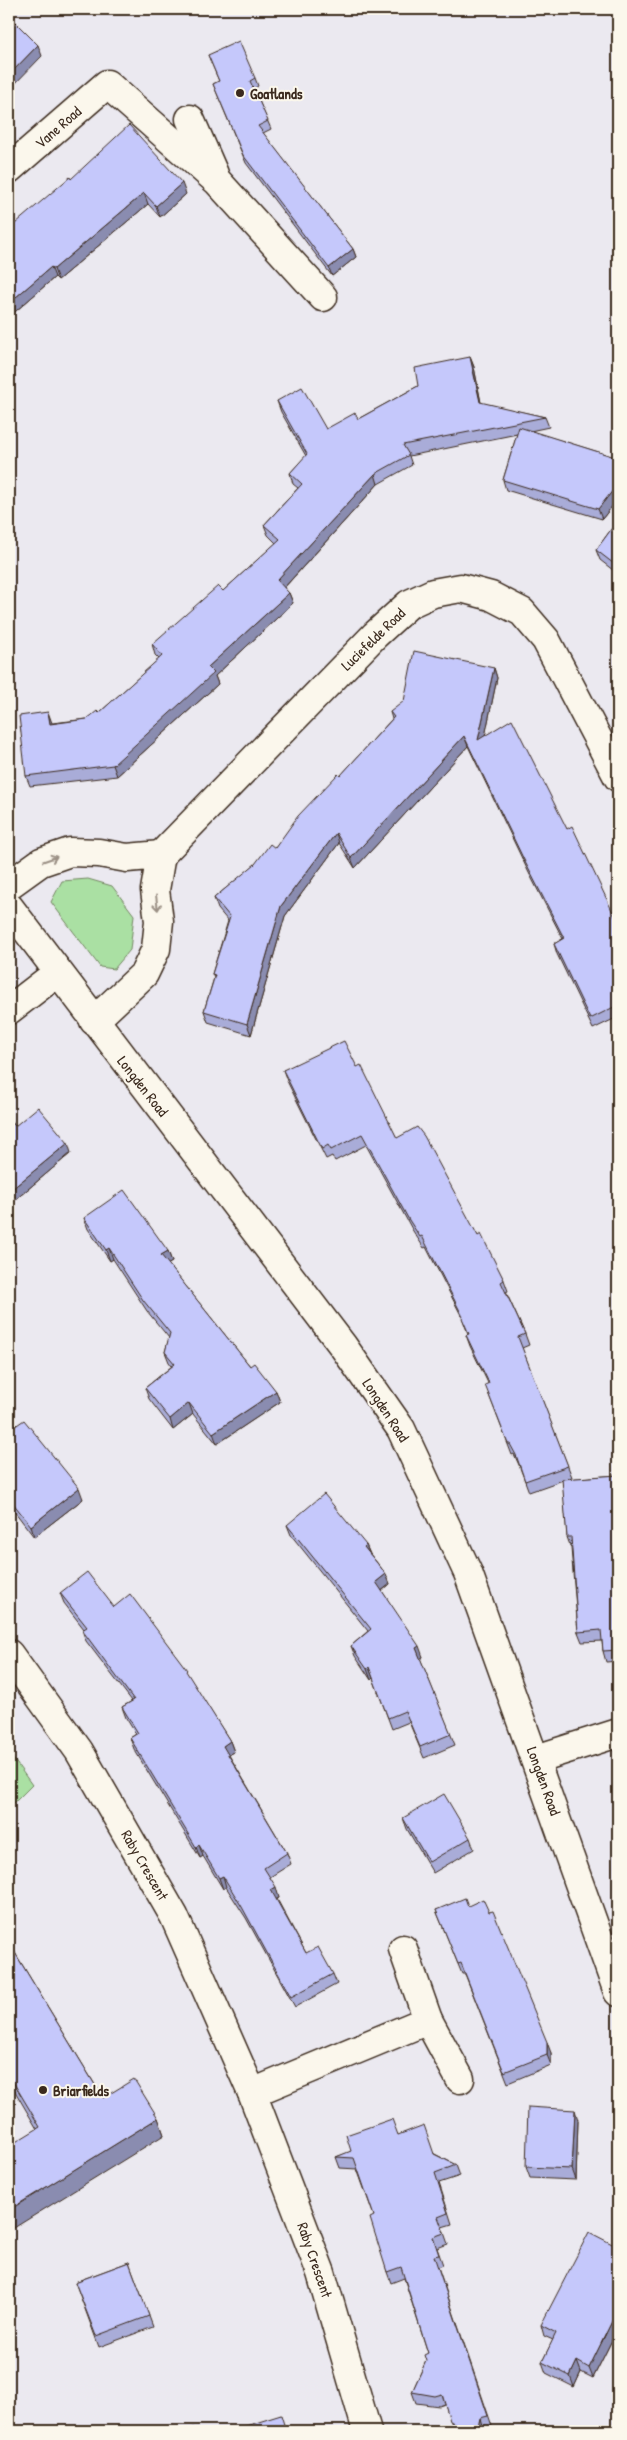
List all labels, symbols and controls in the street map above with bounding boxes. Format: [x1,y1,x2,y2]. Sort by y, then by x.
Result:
place label: Goatlands [250,83,303,104]
marker: Goatlands [234,87,246,99]
street label: Vane Road [30,101,86,153]
street label: Luciefelde Road [336,603,410,675]
one-way arrow [41,854,57,864]
one-way arrow [152,895,162,911]
street label: Longden Road [113,1051,173,1121]
street label: Longden Road [358,1374,414,1446]
street label: Longden Road [522,1744,566,1818]
street label: Raby Crescent [116,1826,174,1905]
place label: Briarfields [53,2080,109,2101]
marker: Briarfields [37,2084,49,2096]
street label: Raby Crescent [292,2220,338,2301]

